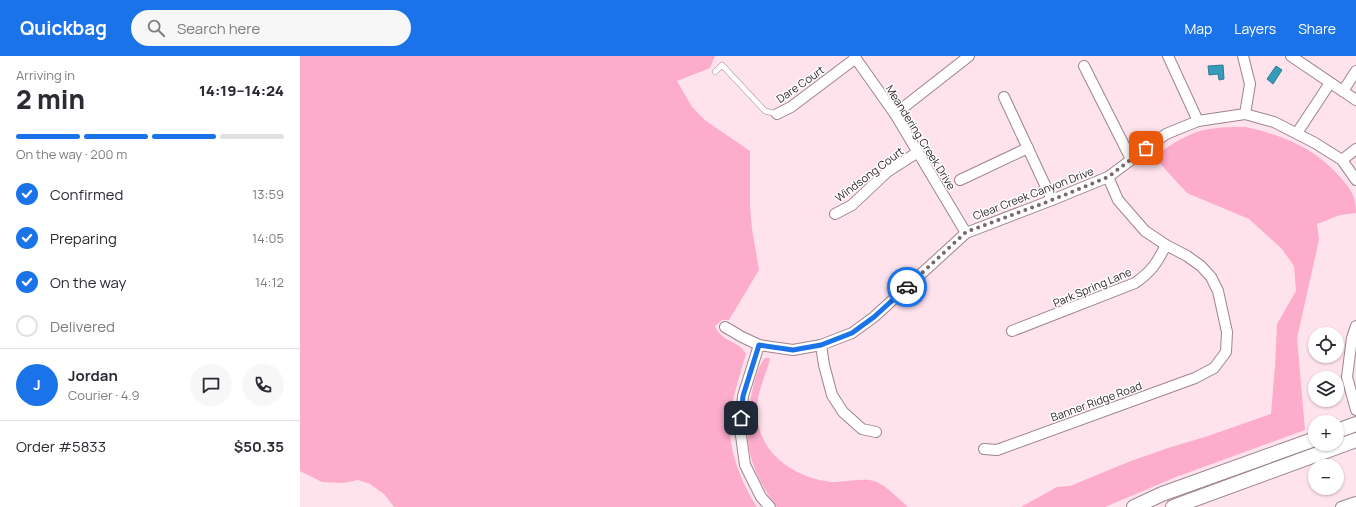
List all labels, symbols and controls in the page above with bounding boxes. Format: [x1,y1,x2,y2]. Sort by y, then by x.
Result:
search box [131,10,411,46]
text: Quickbag [20,15,107,41]
icon: search [145,17,167,39]
text: Search here [177,18,260,39]
text: Map [1184,19,1212,38]
text: Layers [1234,19,1276,38]
text: Share [1298,19,1336,38]
street label: Dare Court [773,62,827,106]
text: Arriving in [16,66,75,84]
text: 14:19–14:24 [199,80,284,101]
text: 2 min [16,81,85,117]
street label: Meandering Creek Drive [883,82,960,193]
pin [1129,131,1163,165]
icon: bag [1135,137,1157,159]
street label: Windsong Court [832,143,906,205]
text: On the way · 200 m [16,145,127,163]
street label: Clear Creek Canyon Drive [971,163,1096,223]
icon: check [16,183,38,205]
text: Confirmed [50,184,123,205]
text: 13:59 [252,185,284,203]
icon: check [16,227,38,249]
text: Preparing [50,228,117,249]
text: 14:05 [252,229,284,247]
street label: Park Spring Lane [1050,263,1134,310]
courier [887,267,927,307]
icon: check [16,271,38,293]
text: On the way [50,272,126,293]
text: 14:12 [255,273,284,291]
icon: car [896,276,918,298]
text: Delivered [50,316,115,337]
map controls [1308,327,1344,495]
button: locate [1308,327,1344,363]
button: chat [190,364,232,406]
button: phone [242,364,284,406]
text: Jordan [68,365,118,386]
button: layers [1308,371,1344,407]
text: J [33,374,41,395]
street label: Banner Ridge Road [1048,378,1144,424]
text: Courier · 4.9 [68,386,140,404]
pin [724,401,758,435]
icon: home [730,407,752,429]
button: + [1308,415,1344,451]
text: Order #5833 [16,436,106,457]
text: $50.35 [234,436,284,457]
button: − [1308,459,1344,495]

